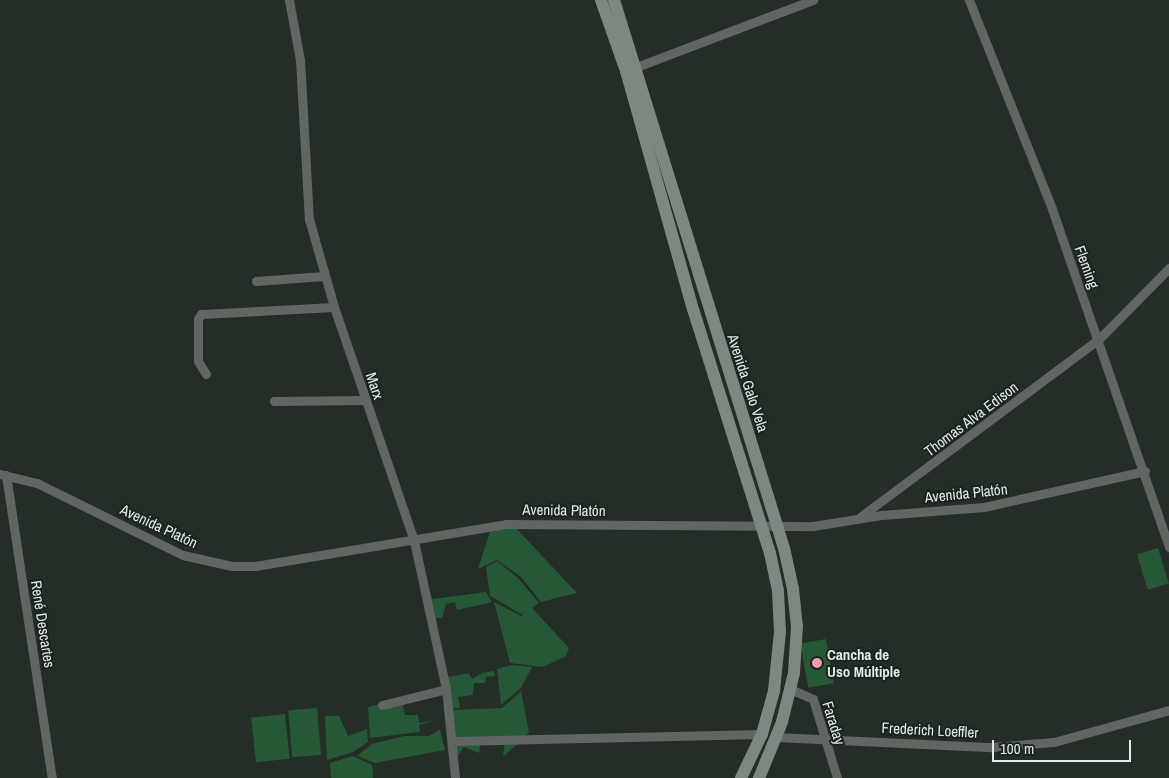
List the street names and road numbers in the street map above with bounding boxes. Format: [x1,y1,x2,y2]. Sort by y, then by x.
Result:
street label: Fleming [1071,243,1103,291]
street label: Avenida Galo Vela [724,332,772,434]
street label: Marx [362,370,388,402]
street label: Thomas Alva Edison [920,378,1022,460]
street label: Avenida Platón [924,480,1008,506]
street label: Avenida Platón [117,500,201,552]
street label: Avenida Platón [522,500,606,520]
street label: René Descartes [27,579,59,669]
street label: Faraday [819,699,849,747]
street label: Frederich Loeffler [881,718,979,742]

